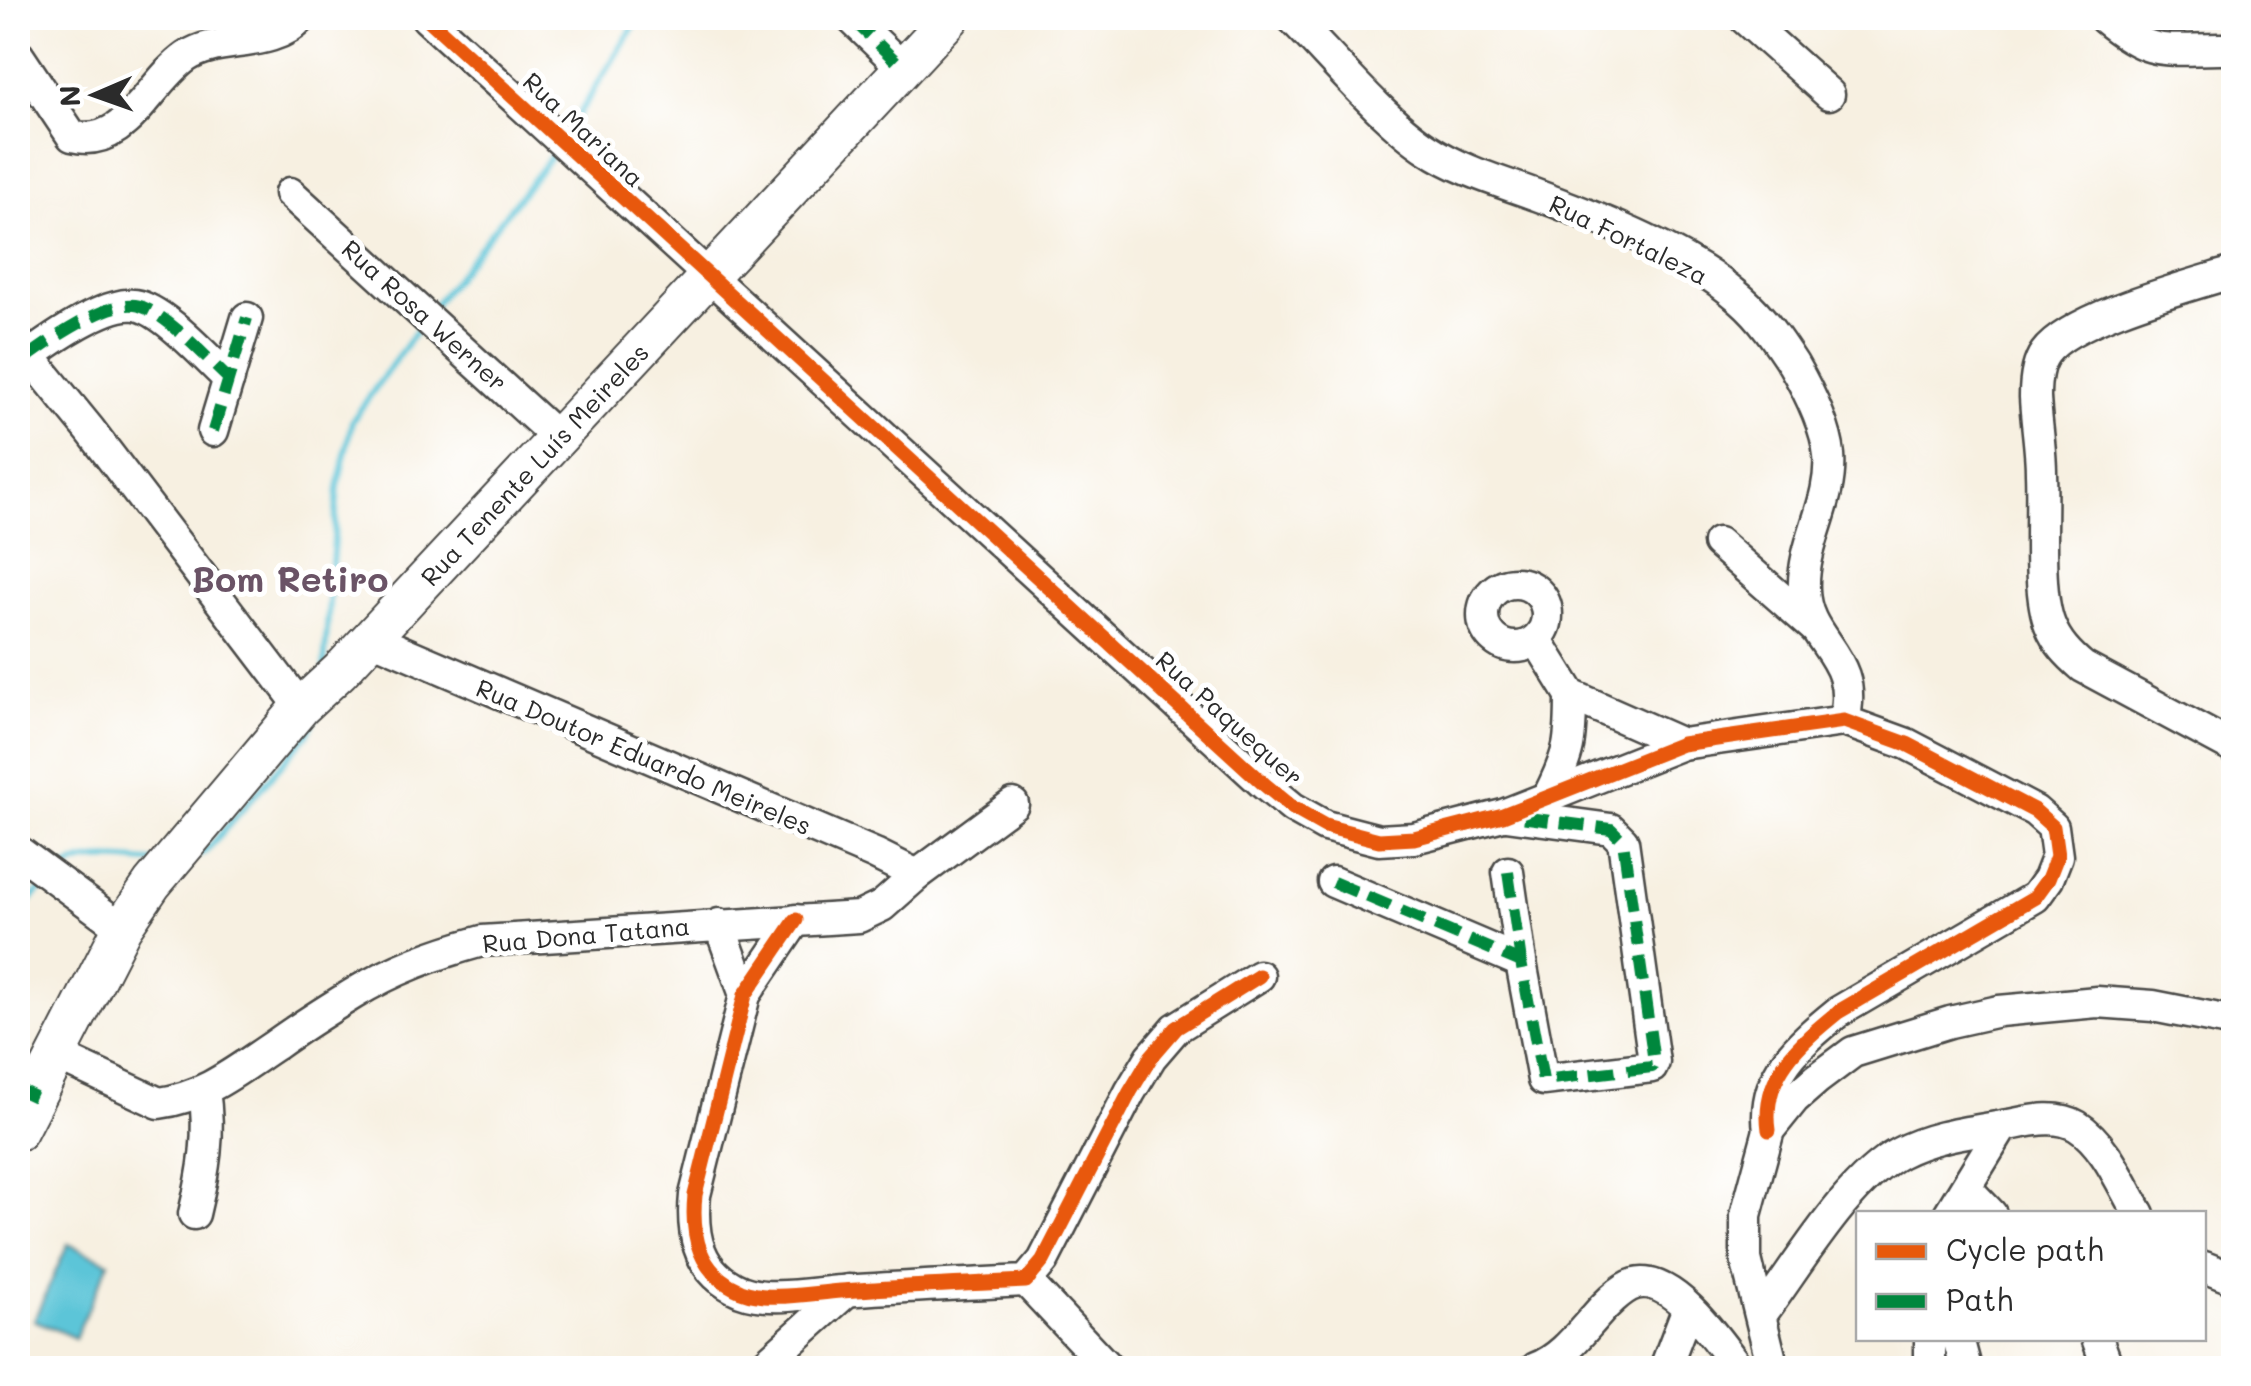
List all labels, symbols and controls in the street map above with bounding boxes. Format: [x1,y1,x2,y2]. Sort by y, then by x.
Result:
north arrow [45,45,145,145]
street label: Rua Mariana [517,65,651,193]
text: N [51,85,87,107]
street label: Rua Fortaleza [1544,187,1714,291]
street label: Rua Rosa Werner [336,232,514,398]
street label: Rua Tenente Luís Meireles [413,336,655,592]
district label: Bom Retiro [191,555,389,601]
street label: Rua Paquequer [1150,644,1310,792]
street label: Rua Doutor Eduardo Meireles [472,671,816,841]
street label: Rua Dona Tatana [481,909,691,959]
legend [1856,1211,2206,1341]
text: Cycle path [1946,1229,2104,1269]
text: Path [1946,1279,2013,1319]

